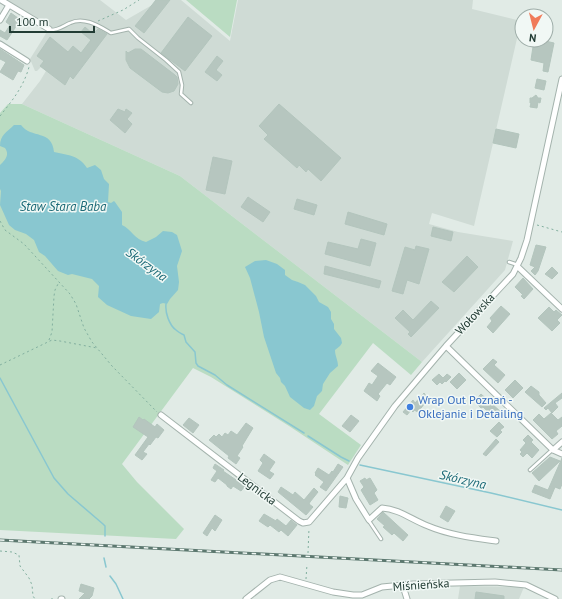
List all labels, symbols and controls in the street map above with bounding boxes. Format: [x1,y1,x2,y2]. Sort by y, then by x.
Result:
scale bar [10,8,94,34]
north arrow [514,8,554,48]
text: 100 m [16,14,49,29]
text: N [528,31,537,45]
water label: Staw Stara Baba [20,198,107,215]
water label: Skórzyna [123,244,171,286]
street label: Wołowska [452,290,498,338]
place label: Wrap Out Poznań - Oklejanie i Detailing [418,392,523,421]
marker: Wrap Out Poznań - Oklejanie i Detailing [405,402,415,412]
water label: Skórzyna [438,466,488,493]
street label: Legnicka [235,469,280,508]
street label: Miśnieńska [392,575,450,594]

